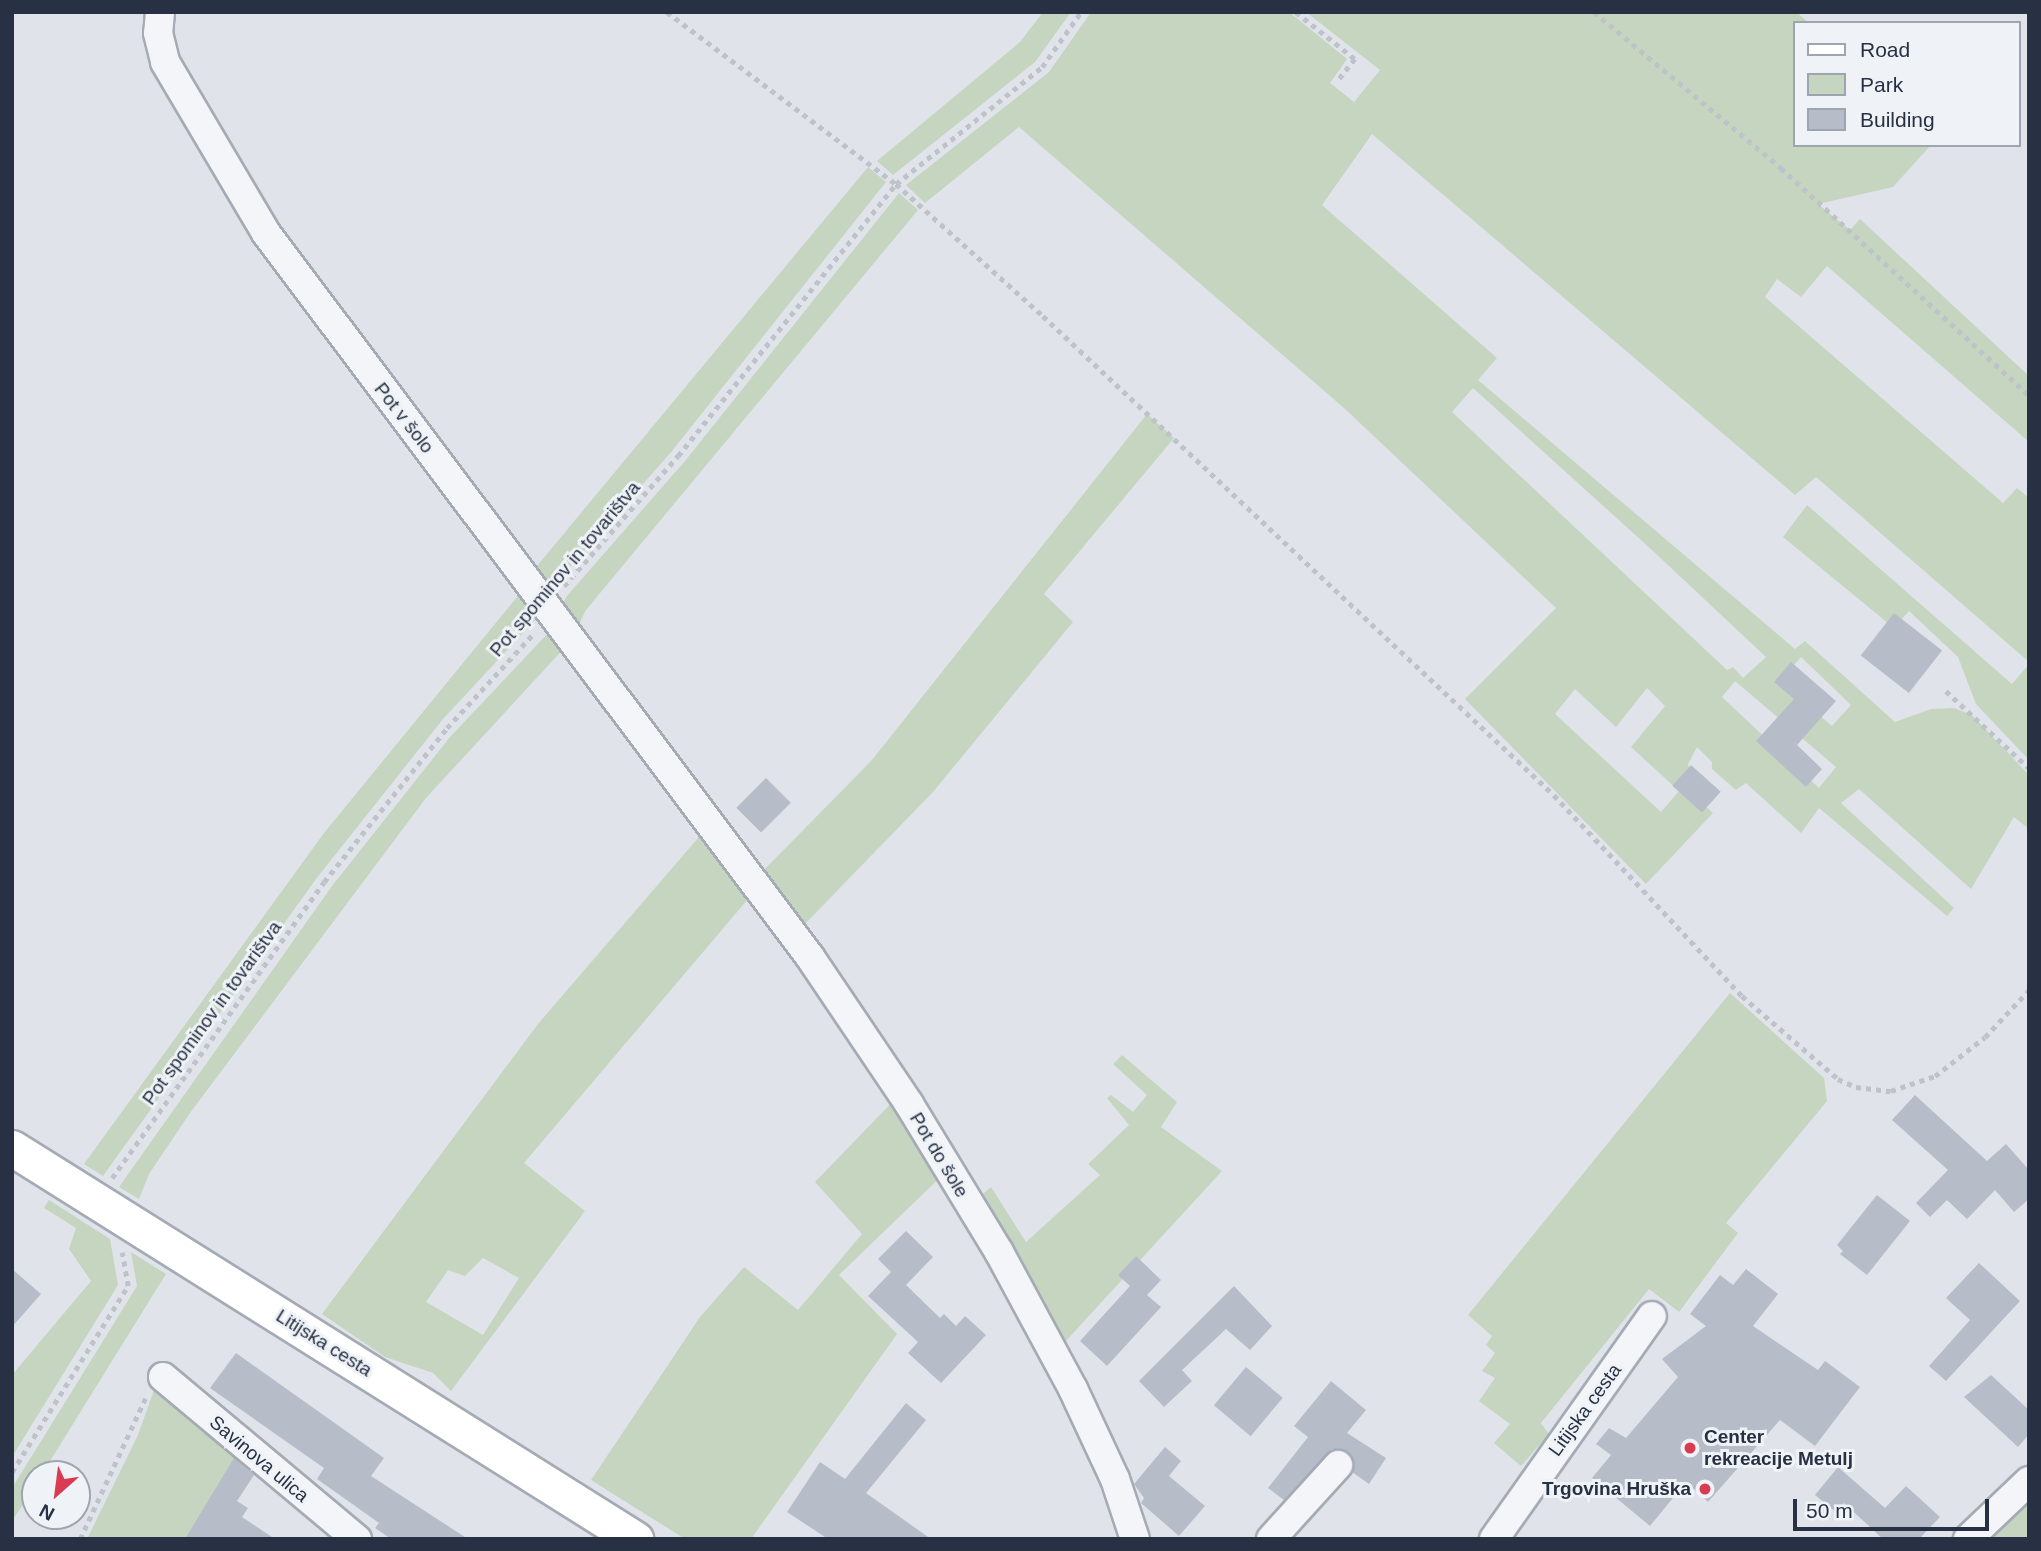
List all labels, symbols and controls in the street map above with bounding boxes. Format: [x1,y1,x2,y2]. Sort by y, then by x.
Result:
legend [1792,21,2020,147]
text: Road [1860,38,1910,61]
text: Park [1860,73,1903,96]
text: Building [1860,108,1935,131]
street label: Pot v šolo [369,378,439,458]
street label: Pot spominov in tovarištva [485,477,645,661]
street label: Pot spominov in tovarištva [138,917,286,1109]
street label: Pot do šole [905,1108,973,1202]
street label: Litijska cesta [272,1305,376,1381]
street label: Litijska cesta [1544,1359,1626,1461]
street label: Savinova ulica [205,1411,313,1507]
place label: Center rekreacije Metulj [1704,1426,1853,1470]
marker: Center rekreacije Metulj [1682,1440,1698,1456]
north arrow [21,1460,91,1530]
place label: Trgovina Hruška [1542,1478,1691,1500]
marker: Trgovina Hruška [1697,1481,1713,1497]
scale bar [1796,1484,1992,1528]
text: 50 m [1806,1499,1853,1522]
text: N [36,1500,58,1525]

